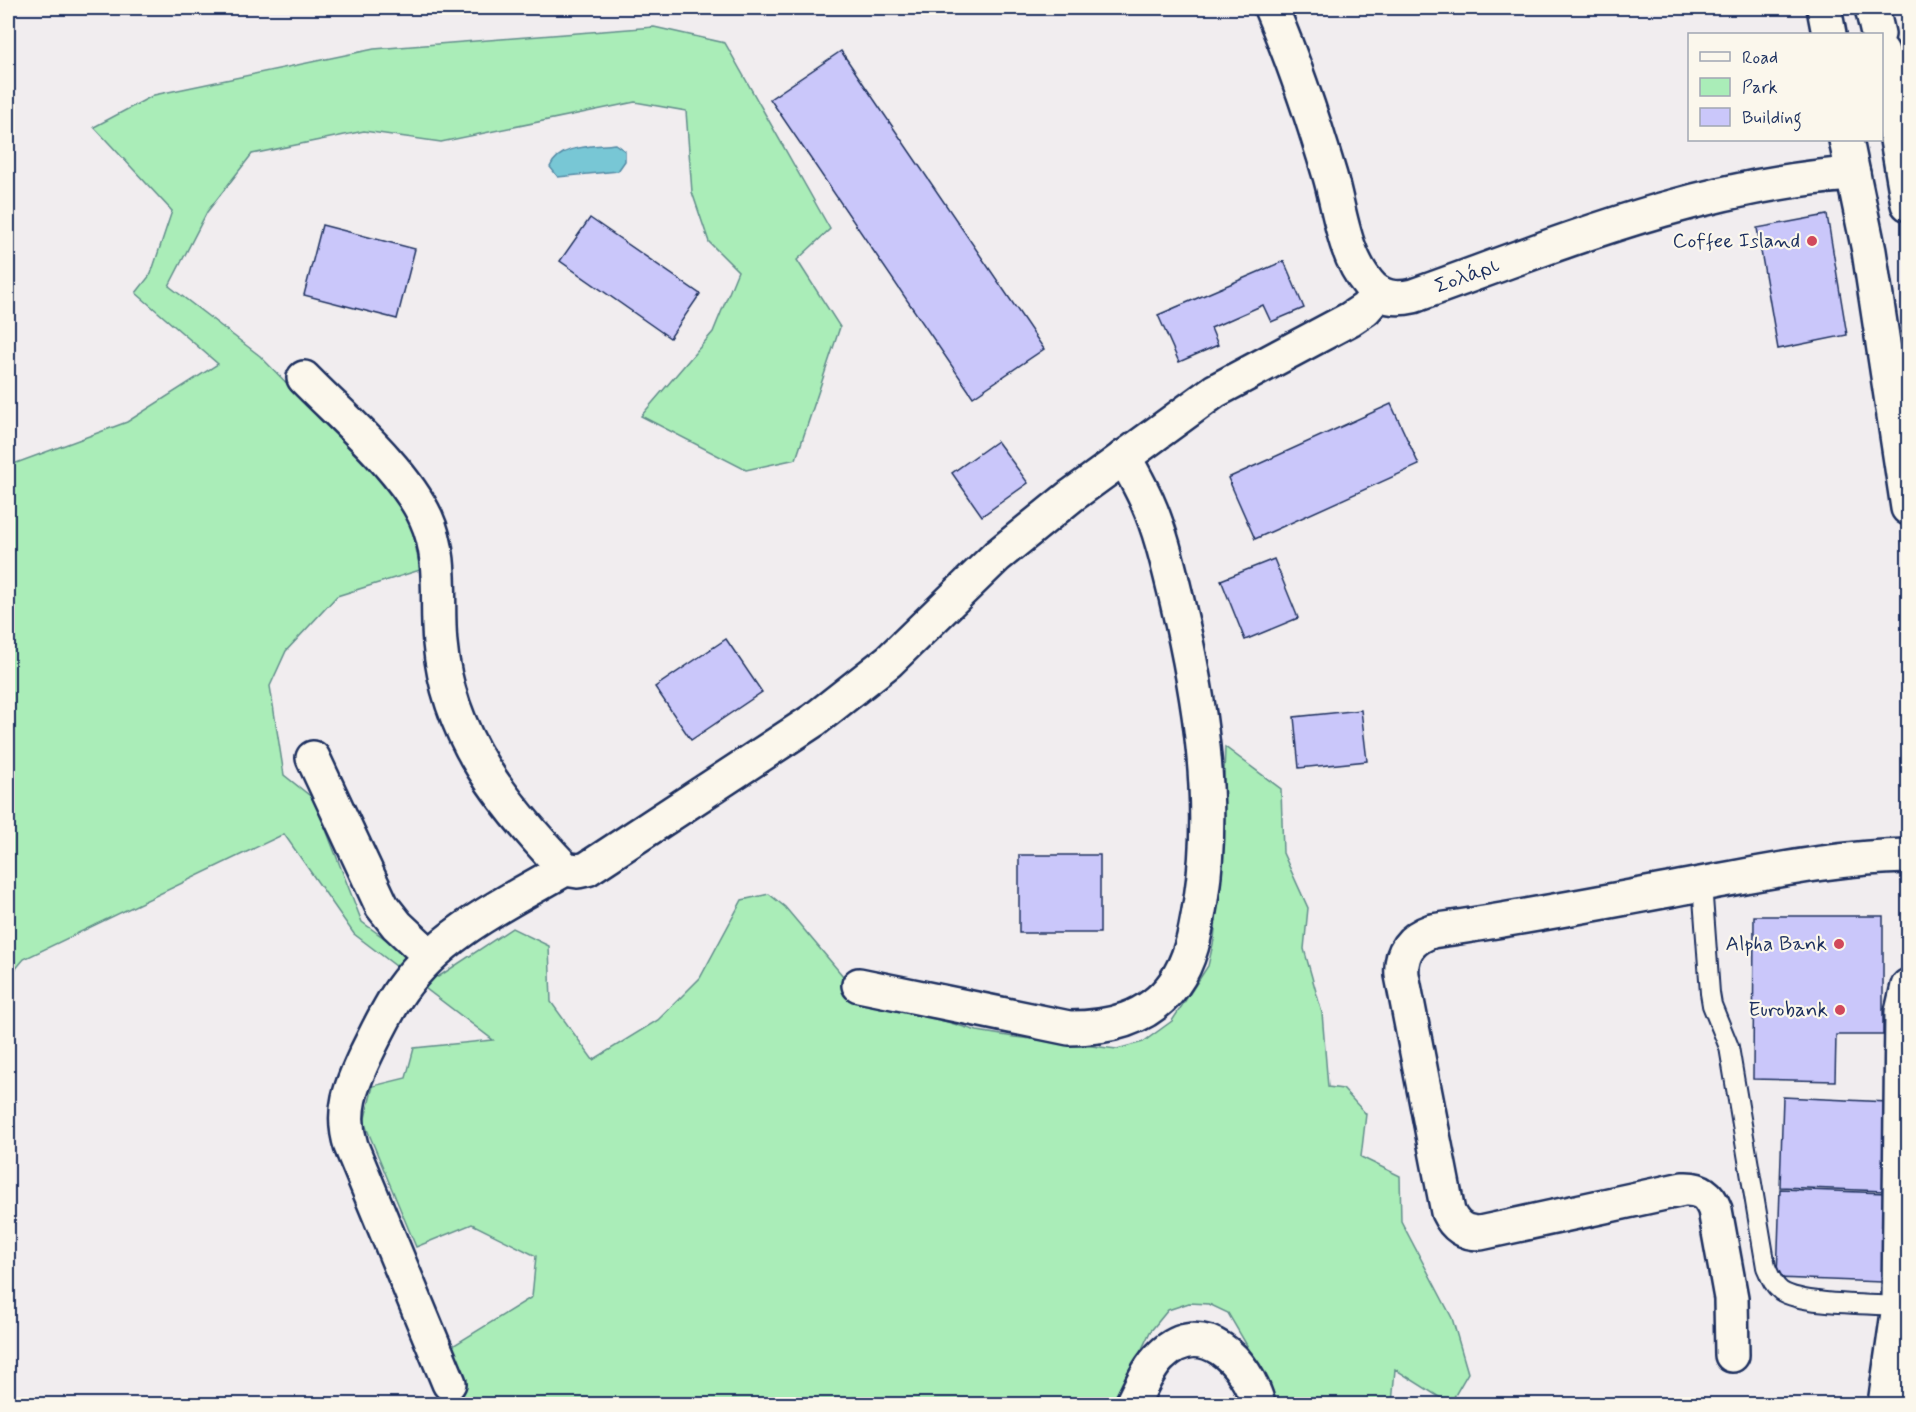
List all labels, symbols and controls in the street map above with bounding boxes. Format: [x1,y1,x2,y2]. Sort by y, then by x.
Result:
legend [1688,33,1883,141]
text: Road [1742,46,1778,70]
text: Park [1742,76,1778,100]
text: Building [1742,106,1802,132]
place label: Coffee Island [1673,227,1800,255]
marker: Coffee Island [1805,234,1819,248]
street label: Σολάρι [1431,251,1503,300]
place label: Alpha Bank [1725,930,1827,958]
marker: Alpha Bank [1832,937,1846,951]
place label: Eurobank [1748,996,1828,1024]
marker: Eurobank [1833,1003,1847,1017]

